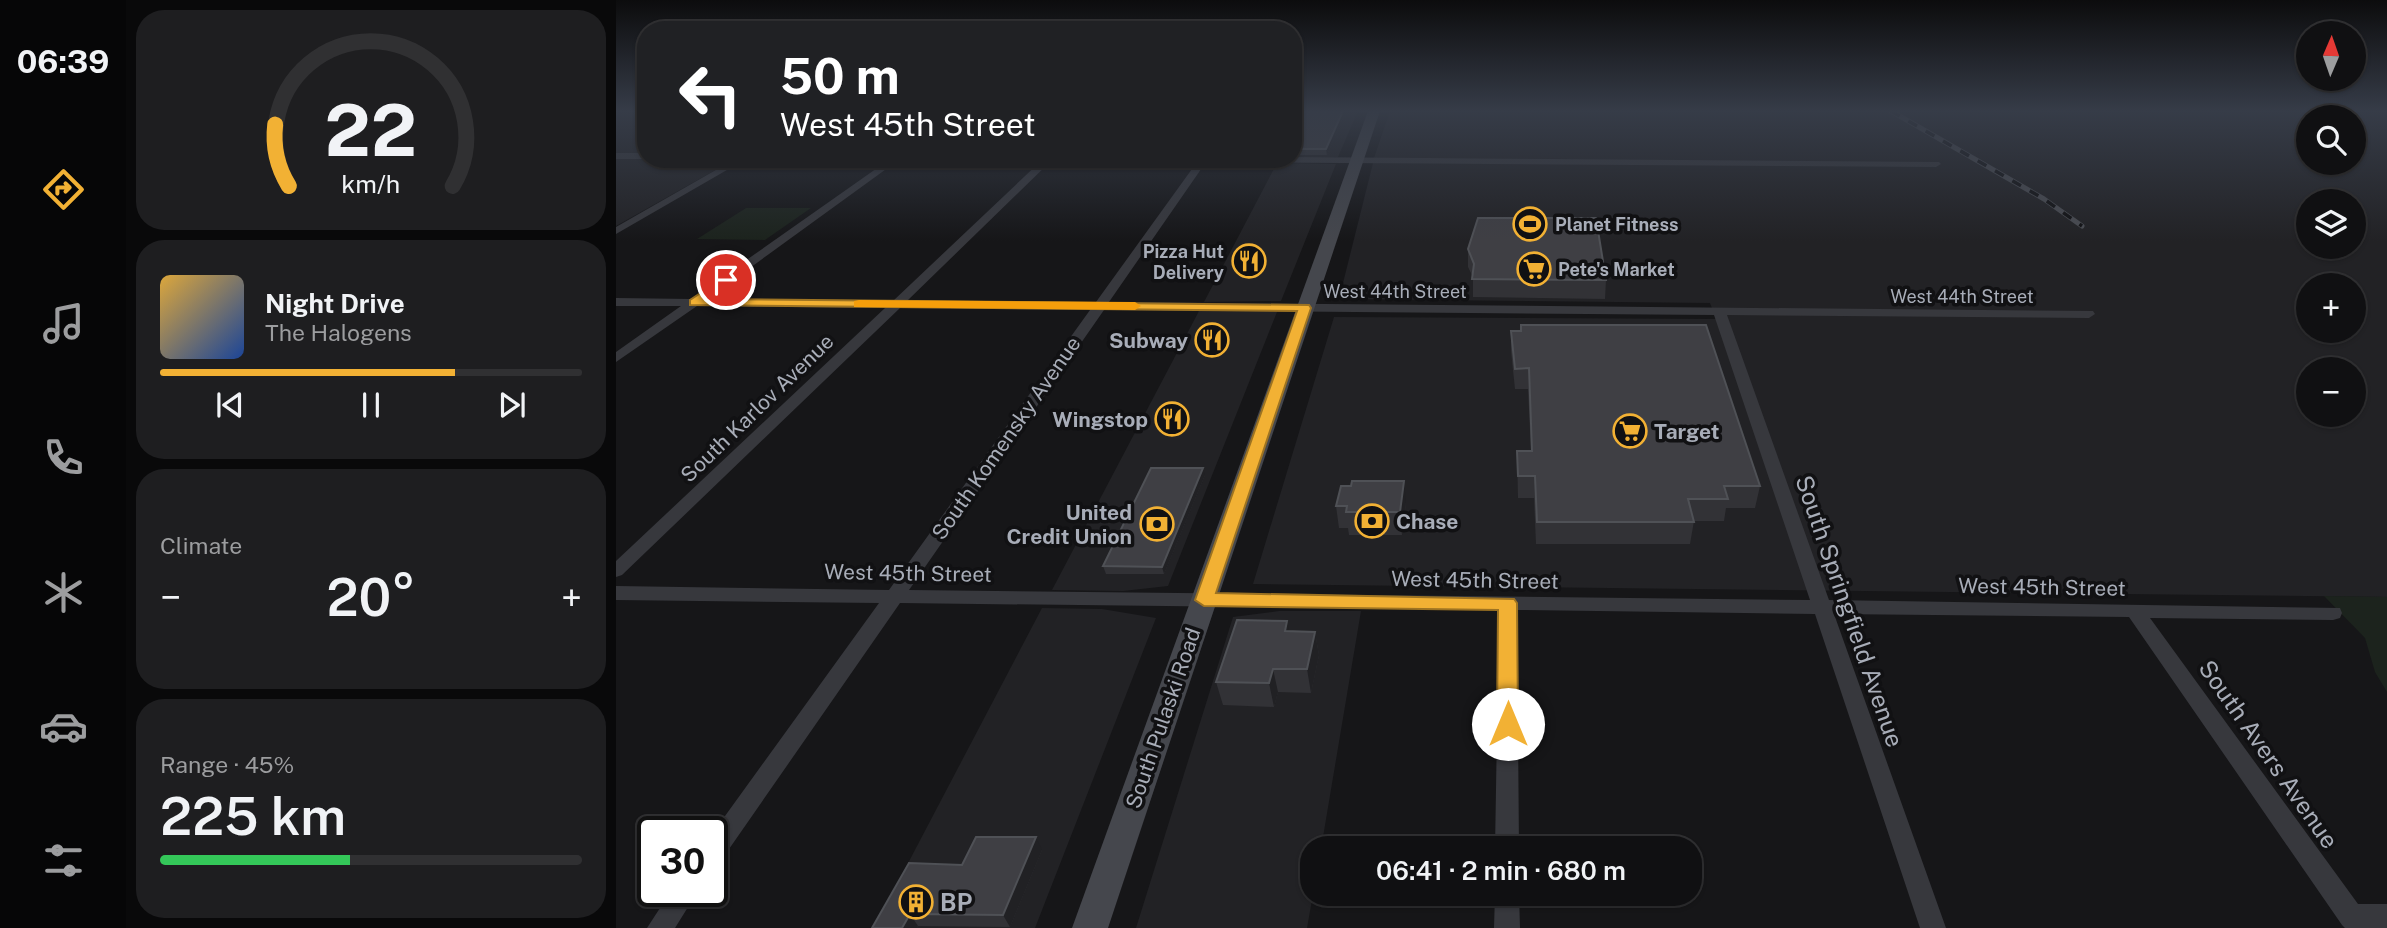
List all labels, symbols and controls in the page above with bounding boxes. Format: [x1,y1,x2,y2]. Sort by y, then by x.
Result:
north arrow [2296,21,2366,91]
map controls [2296,21,2366,427]
text: 06:39 [17,43,109,80]
text: 50 m [780,47,900,105]
icon: left [665,49,756,140]
text: 22 [325,87,417,172]
button: search [2296,105,2366,175]
text: West 45th Street [780,106,1036,143]
icon: directions [39,165,88,214]
text: km/h [342,169,400,199]
button: layers [2296,189,2366,259]
sports icon: Planet Fitness [1511,205,1549,243]
place label: Planet Fitness [1555,214,1678,235]
place label: Pizza Hut Delivery [1143,241,1224,283]
restaurant icon: Pizza Hut Delivery [1230,242,1268,280]
pin [696,250,756,310]
supermarket icon: Pete's Market [1515,250,1553,288]
place label: Pete's Market [1558,259,1675,280]
icon: arrive [707,261,745,299]
button: + [2296,273,2366,343]
street label: West 44th Street [1323,281,1467,302]
street label: West 44th Street [1890,286,2034,307]
text: Night Drive [265,288,405,319]
icon: music [39,299,88,348]
text: The Halogens [265,319,412,346]
restaurant icon: Subway [1193,321,1231,359]
place label: Subway [1109,328,1188,353]
street label: South Karlov Avenue [675,329,839,487]
street label: South Komensky Avenue [926,332,1086,544]
button: − [2296,357,2366,427]
icon: previous [211,386,249,424]
icon: pause [352,386,390,424]
icon: next [493,386,531,424]
restaurant icon: Wingstop [1153,400,1191,438]
place label: Wingstop [1052,407,1148,432]
supermarket icon: Target [1611,412,1649,450]
place label: Target [1654,419,1719,444]
icon: phone [39,433,88,482]
street label: South Springfield Avenue [1790,471,1910,751]
place label: United Credit Union [1006,500,1132,549]
bank icon: Chase [1353,502,1391,540]
bank icon: United Credit Union [1138,505,1176,543]
place label: Chase [1396,509,1458,534]
text: Climate [160,532,242,559]
street label: West 45th Street [824,559,992,587]
street label: West 45th Street [1391,566,1559,594]
text: 20° [326,567,416,628]
icon: climate [39,568,88,617]
street label: West 45th Street [1958,573,2126,601]
text: − [160,575,181,620]
text: + [561,575,582,620]
street label: South Pulaski Road [1120,624,1206,812]
street label: South Avers Avenue [2194,655,2344,853]
position arrow [1471,687,1545,761]
icon: car [39,702,88,751]
text: Range · 45% [160,751,294,778]
text: 225 km [160,786,346,847]
speed limit sign: 30 [637,816,728,907]
icon: filters [39,836,88,885]
text: 06:41 · 2 min · 680 m [1376,855,1626,886]
building icon: BP [897,883,935,921]
place label: BP [940,888,972,916]

